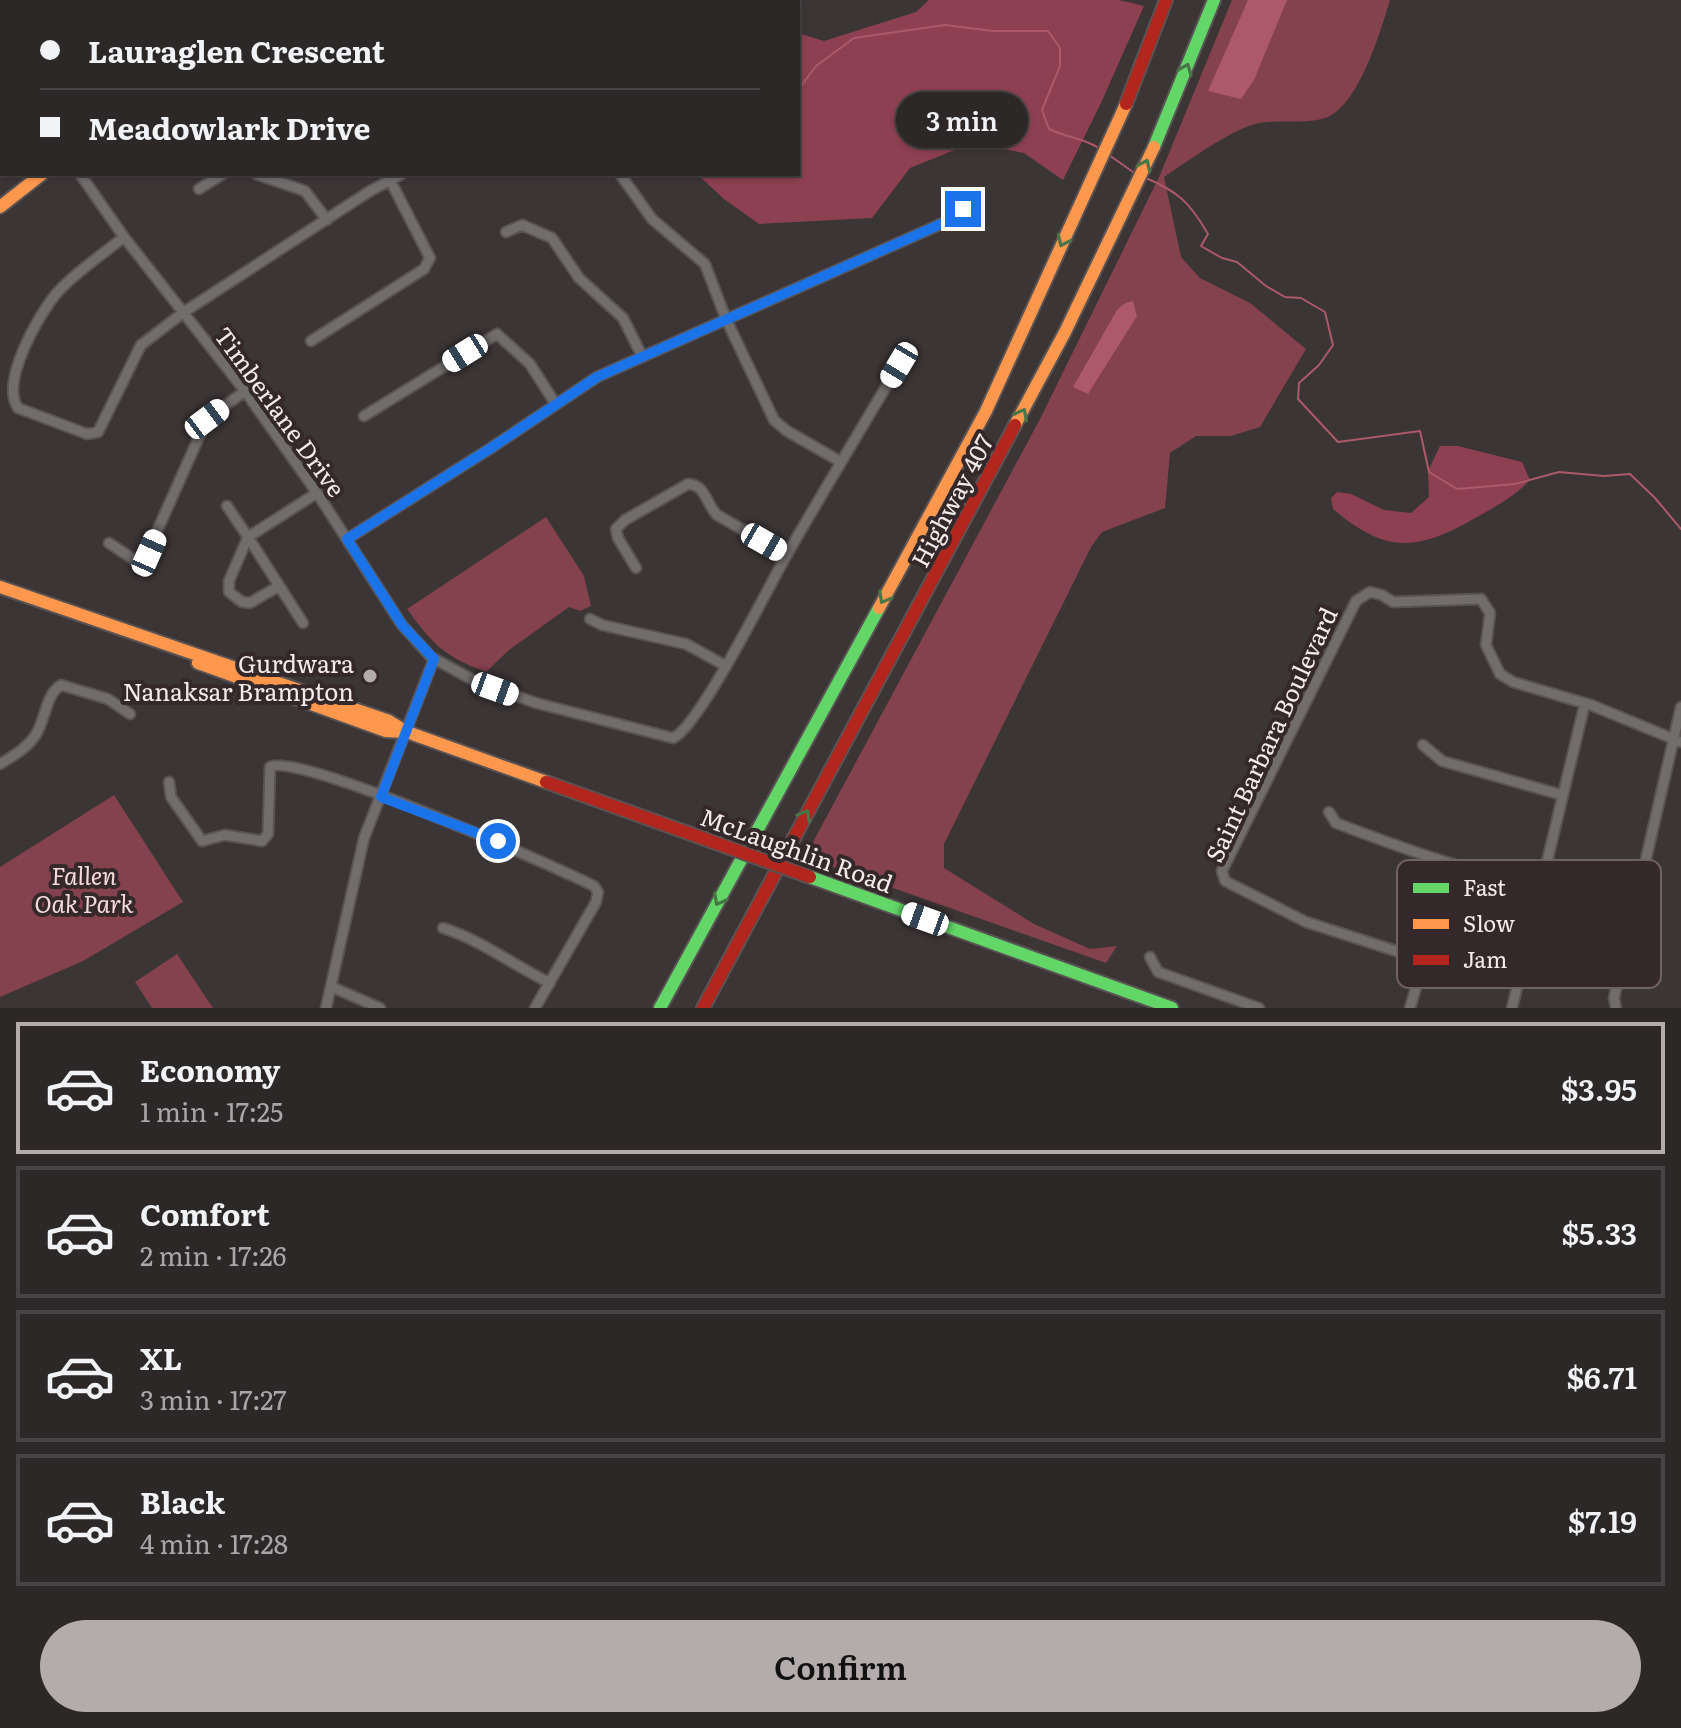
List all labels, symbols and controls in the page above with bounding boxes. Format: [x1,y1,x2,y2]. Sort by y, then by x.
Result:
text: Lauraglen Crescent [88,28,385,72]
one-way arrow [1176,63,1192,77]
callout: 3 min [897,93,1029,149]
text: 3 min [926,100,998,139]
text: Meadowlark Drive [88,105,371,149]
one-way arrow [1135,159,1151,174]
route end [945,191,981,227]
one-way arrow [1057,232,1073,247]
street label: Timberlane Drive [207,319,355,503]
car [438,330,492,376]
car [876,338,922,392]
car [181,395,233,443]
one-way arrow [1012,408,1027,422]
street label: Highway 407 [901,427,1001,573]
car [737,520,791,564]
car [128,526,170,580]
one-way arrow [878,589,894,603]
street label: Saint Barbara Boulevard [1195,600,1345,867]
place label: Gurdwara Nanaksar Brampton [123,645,354,708]
marker: Gurdwara Nanaksar Brampton [361,667,379,685]
car [468,670,522,708]
street label: McLaughlin Road [696,798,898,900]
one-way arrow [795,810,811,824]
route start [480,823,516,859]
park label: Fallen Oak Park [34,857,134,920]
legend [1397,860,1661,988]
text: Fast [1463,870,1506,903]
one-way arrow [713,891,728,906]
car [898,900,952,938]
text: Slow [1463,906,1515,939]
text: Jam [1463,942,1507,975]
text: Economy [140,1047,280,1091]
icon: car [44,1052,116,1124]
text: $3.95 [1561,1066,1637,1110]
text: 1 min · 17:25 [140,1091,283,1130]
text: Comfort [140,1191,270,1235]
icon: car [44,1196,116,1268]
text: $5.33 [1561,1210,1637,1254]
text: 2 min · 17:26 [140,1235,287,1274]
text: XL [140,1335,182,1379]
icon: car [44,1340,116,1412]
text: $6.71 [1566,1354,1637,1398]
text: 3 min · 17:27 [140,1379,286,1418]
text: Black [140,1479,225,1523]
icon: car [44,1484,116,1556]
text: $7.19 [1568,1498,1637,1542]
text: 4 min · 17:28 [140,1523,288,1562]
button: Confirm [40,1620,1641,1712]

